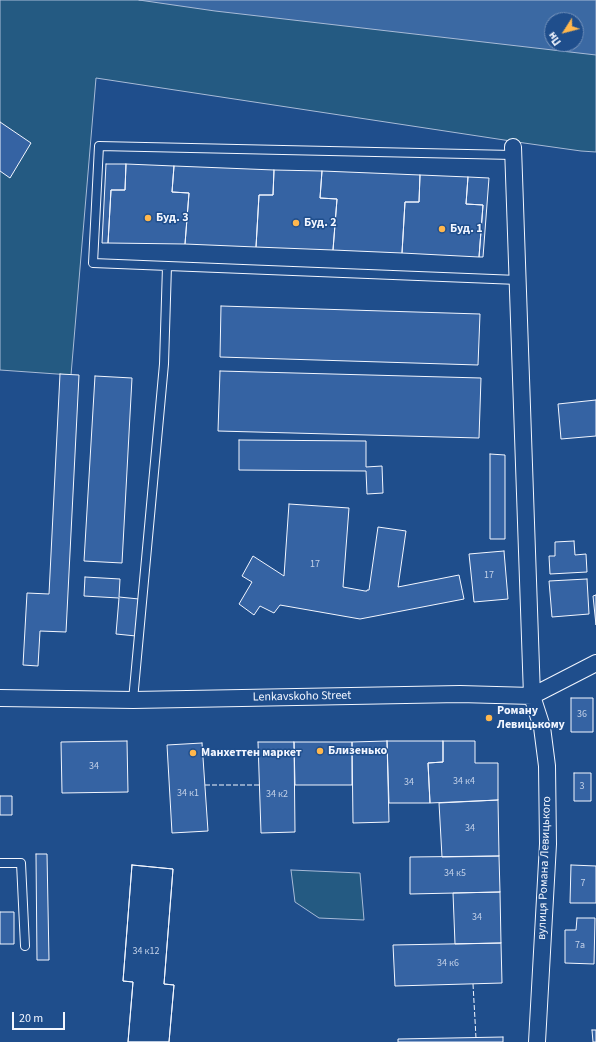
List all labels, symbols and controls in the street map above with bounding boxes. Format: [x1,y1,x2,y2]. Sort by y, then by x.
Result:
north arrow [544,12,584,52]
text: Пн [545,29,565,49]
place label: Буд. 3 [156,211,189,225]
marker: Буд. 3 [143,213,153,223]
place label: Буд. 2 [304,216,337,230]
marker: Буд. 2 [291,218,301,228]
place label: Буд. 1 [450,222,483,236]
marker: Буд. 1 [437,224,447,234]
house number: 17 [310,559,320,571]
house number: 17 [484,570,494,582]
street label: Lenkavskoho Street [253,689,351,705]
place label: Роману Левицькому [497,704,565,732]
house number: 36 [577,709,587,721]
marker: Роману Левицькому [484,713,494,723]
place label: Близенько [328,744,387,758]
place label: Манхеттен маркет [201,746,302,760]
marker: Близенько [315,746,325,756]
marker: Манхеттен маркет [188,748,198,758]
house number: 34 [89,761,99,773]
house number: 34 к4 [453,776,475,788]
house number: 34 [404,777,414,789]
house number: 3 [580,781,584,793]
house number: 34 к1 [177,788,199,800]
house number: 34 к2 [266,789,288,801]
street label: вулиця Романа Левицького [535,796,555,940]
house number: 34 [465,823,475,835]
house number: 34 к5 [444,868,466,880]
house number: 7 [581,878,585,890]
house number: 34 [472,912,482,924]
house number: 7а [575,940,585,952]
house number: 34 к12 [133,946,159,958]
house number: 34 к6 [437,958,459,970]
scale bar [14,1004,67,1030]
text: 20 m [19,1010,43,1027]

